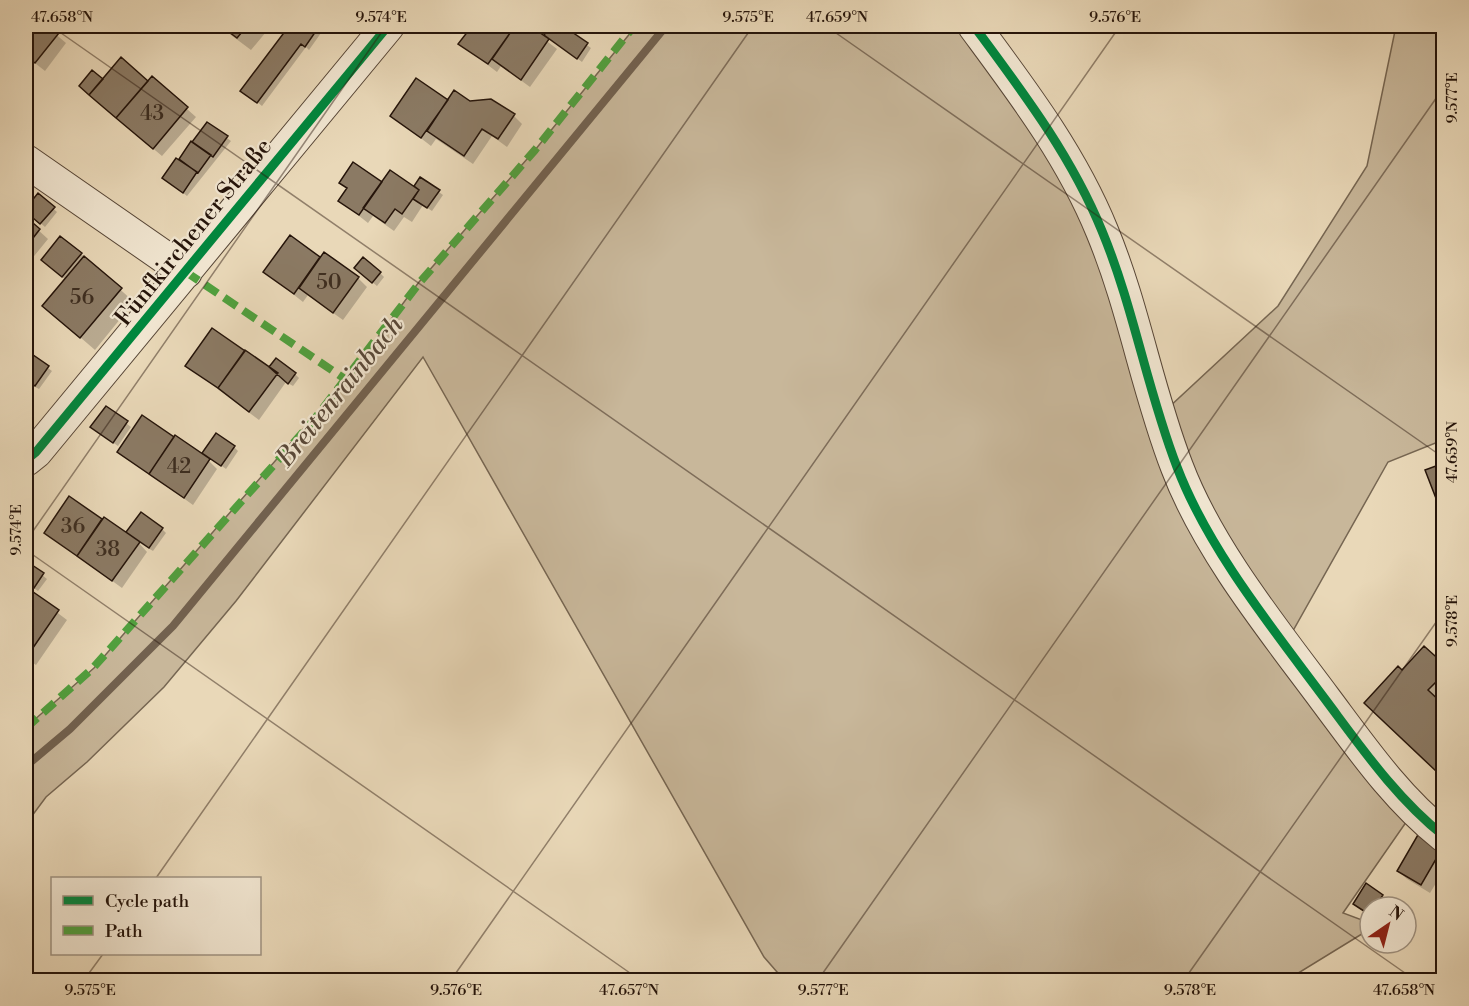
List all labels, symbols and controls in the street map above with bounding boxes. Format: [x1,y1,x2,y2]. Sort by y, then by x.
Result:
text: 47.658°N [31,8,93,27]
text: 9.574°E [355,8,407,27]
text: 9.575°E [722,8,774,27]
text: 47.659°N [806,8,868,27]
text: 9.576°E [1089,8,1141,27]
text: 9.577°E [1443,72,1462,124]
house number: 43 [140,101,164,127]
street label: Fünfkirchener Straße [109,133,279,333]
house number: 50 [316,270,342,296]
house number: 56 [70,285,94,311]
water label: Breitenrainbach [269,309,411,474]
text: 47.659°N [1443,421,1462,483]
house number: 42 [167,454,191,480]
text: 9.574°E [7,504,26,556]
house number: 36 [61,514,85,540]
house number: 38 [96,537,120,563]
text: 9.578°E [1443,595,1462,647]
legend [51,877,261,955]
text: Cycle path [105,890,189,913]
north arrow [1358,895,1418,955]
text: N [1385,902,1407,926]
text: Path [105,920,143,943]
text: 9.575°E [64,981,116,1000]
text: 9.576°E [430,981,482,1000]
text: 47.657°N [599,981,659,1000]
text: 9.577°E [797,981,849,1000]
text: 9.578°E [1164,981,1216,1000]
text: 47.658°N [1373,981,1435,1000]

